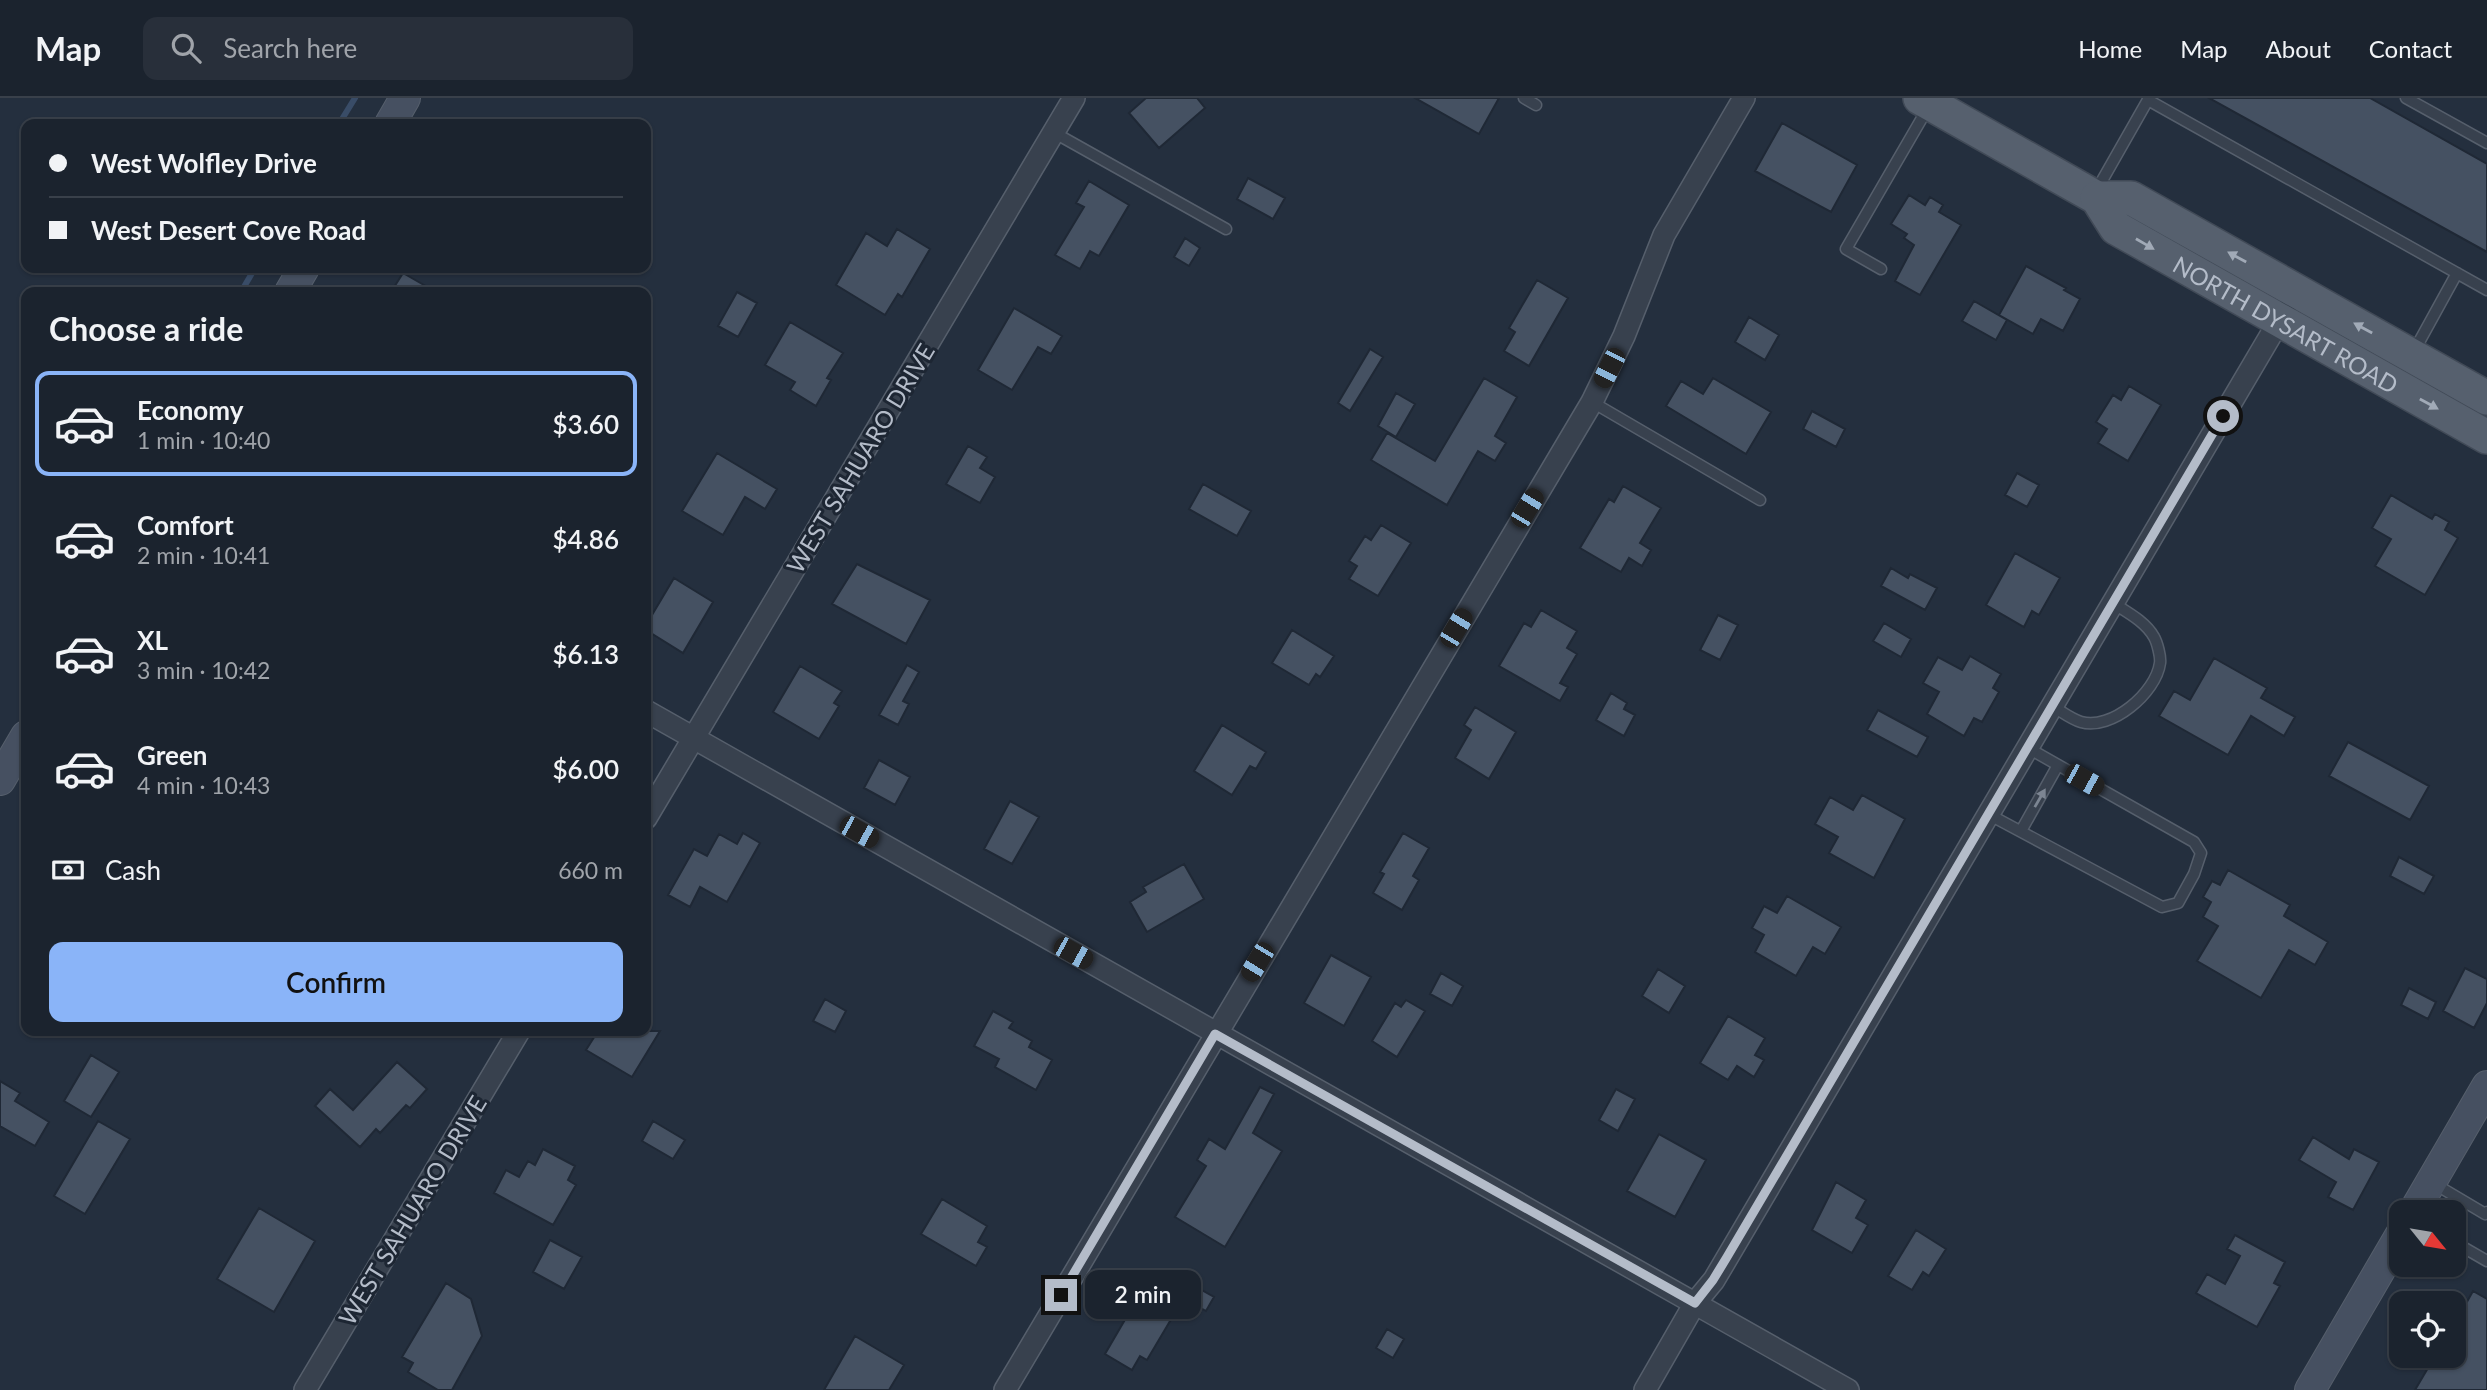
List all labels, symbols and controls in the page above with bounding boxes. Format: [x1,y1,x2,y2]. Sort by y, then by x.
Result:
search box [143,17,633,80]
text: Map [35,28,101,68]
icon: search [167,29,205,67]
text: Search here [223,32,357,64]
text: Home [2078,34,2142,63]
text: Map [2180,34,2228,63]
text: About [2266,34,2331,63]
text: Contact [2369,34,2452,63]
text: West Wolfley Drive [91,147,317,179]
text: West Desert Cove Road [91,214,366,246]
one-way arrow [2135,238,2155,250]
street label: NORTH DYSART ROAD [2168,249,2404,399]
one-way arrow [2227,251,2247,263]
text: Choose a ride [49,309,243,348]
one-way arrow [2353,322,2372,334]
street label: WEST SAHUARO DRIVE [780,338,940,578]
car [1591,345,1628,391]
icon: car [53,392,116,455]
text: Economy [137,394,243,426]
one-way arrow [2419,398,2438,410]
route start [2207,400,2239,432]
text: $3.60 [553,408,619,440]
text: 1 min · 10:40 [137,426,270,454]
car [1508,485,1547,531]
icon: car [53,507,116,570]
text: Comfort [137,509,234,541]
text: $4.86 [553,523,619,555]
text: 2 min · 10:41 [137,541,270,569]
car [1437,605,1476,651]
icon: car [53,622,116,685]
text: XL [137,624,168,656]
text: $6.13 [553,638,619,670]
text: 3 min · 10:42 [137,656,270,684]
icon: car [53,737,116,800]
text: Green [137,739,207,771]
text: $6.00 [553,753,619,785]
car [2061,761,2108,799]
text: 4 min · 10:43 [137,771,270,799]
one-way arrow [2034,789,2046,808]
car [836,813,883,851]
icon: cash [49,851,87,889]
text: Cash [105,854,161,886]
text: 660 m [558,856,623,884]
car [1050,934,1097,972]
car [1238,939,1277,985]
button: Confirm [49,942,623,1022]
street label: WEST SAHUARO DRIVE [332,1090,492,1330]
north arrow [2389,1200,2466,1278]
map controls [2389,1200,2466,1368]
callout: 2 min [1086,1270,1201,1320]
route end [1045,1279,1077,1311]
text: 2 min [1115,1280,1171,1308]
button: locate [2389,1291,2466,1368]

